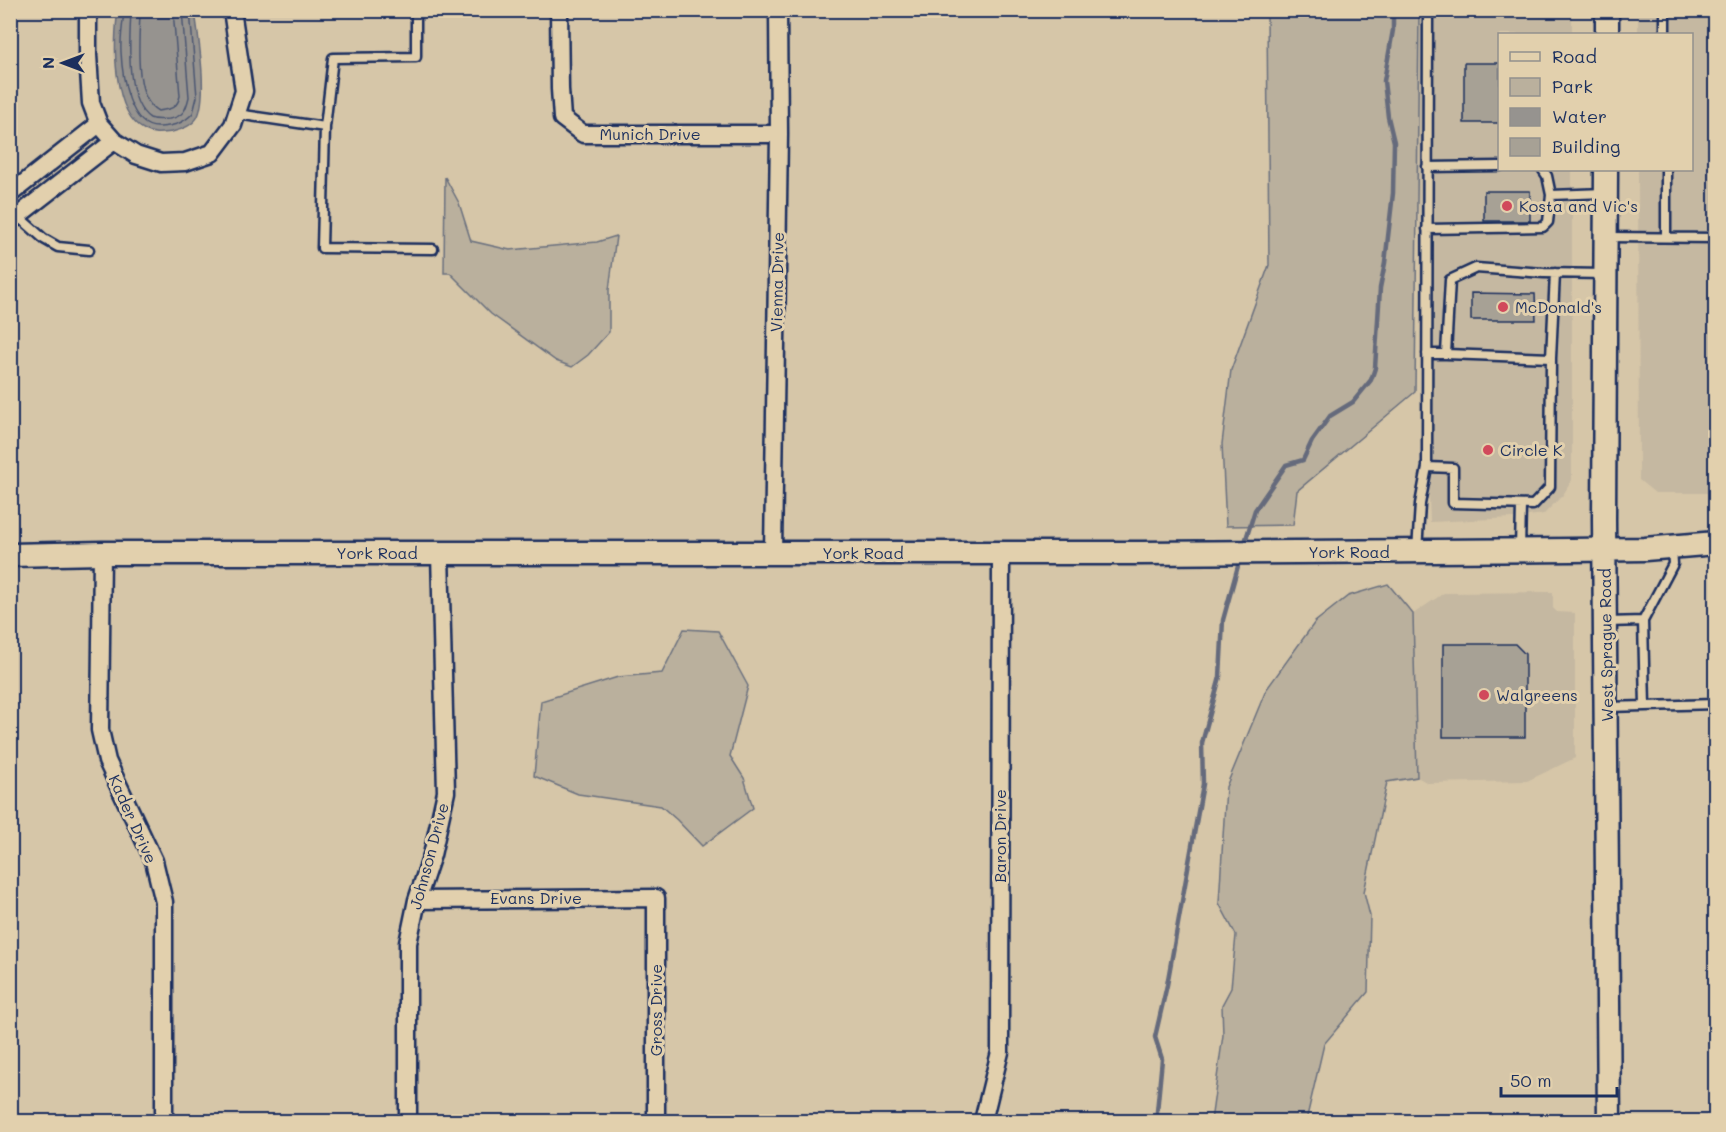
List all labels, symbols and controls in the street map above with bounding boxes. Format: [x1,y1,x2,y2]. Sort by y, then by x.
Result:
north arrow [33,33,93,93]
legend [1498,33,1693,171]
text: Road [1552,44,1597,68]
text: N [37,57,58,69]
text: Park [1552,74,1593,98]
text: Water [1552,104,1607,128]
street label: Munich Drive [599,123,701,144]
text: Building [1552,134,1620,158]
place label: Kosta and Vic's [1519,195,1638,216]
marker: Kosta and Vic's [1500,199,1514,213]
street label: Vienna Drive [765,232,788,332]
place label: McDonald's [1515,296,1602,317]
marker: McDonald's [1496,300,1510,314]
place label: Circle K [1500,439,1563,460]
marker: Circle K [1481,443,1495,457]
street label: York Road [1308,541,1390,562]
street label: York Road [336,542,418,563]
street label: York Road [822,542,904,563]
street label: West Sprague Road [1594,568,1617,722]
place label: Walgreens [1496,684,1578,705]
marker: Walgreens [1477,688,1491,702]
street label: Kader Drive [105,771,162,867]
street label: Baron Drive [989,789,1010,883]
street label: Johnson Drive [404,800,453,912]
street label: Evans Drive [490,887,582,908]
street label: Gross Drive [645,964,666,1056]
scale bar [1501,1060,1616,1098]
text: 50 m [1510,1068,1552,1092]

